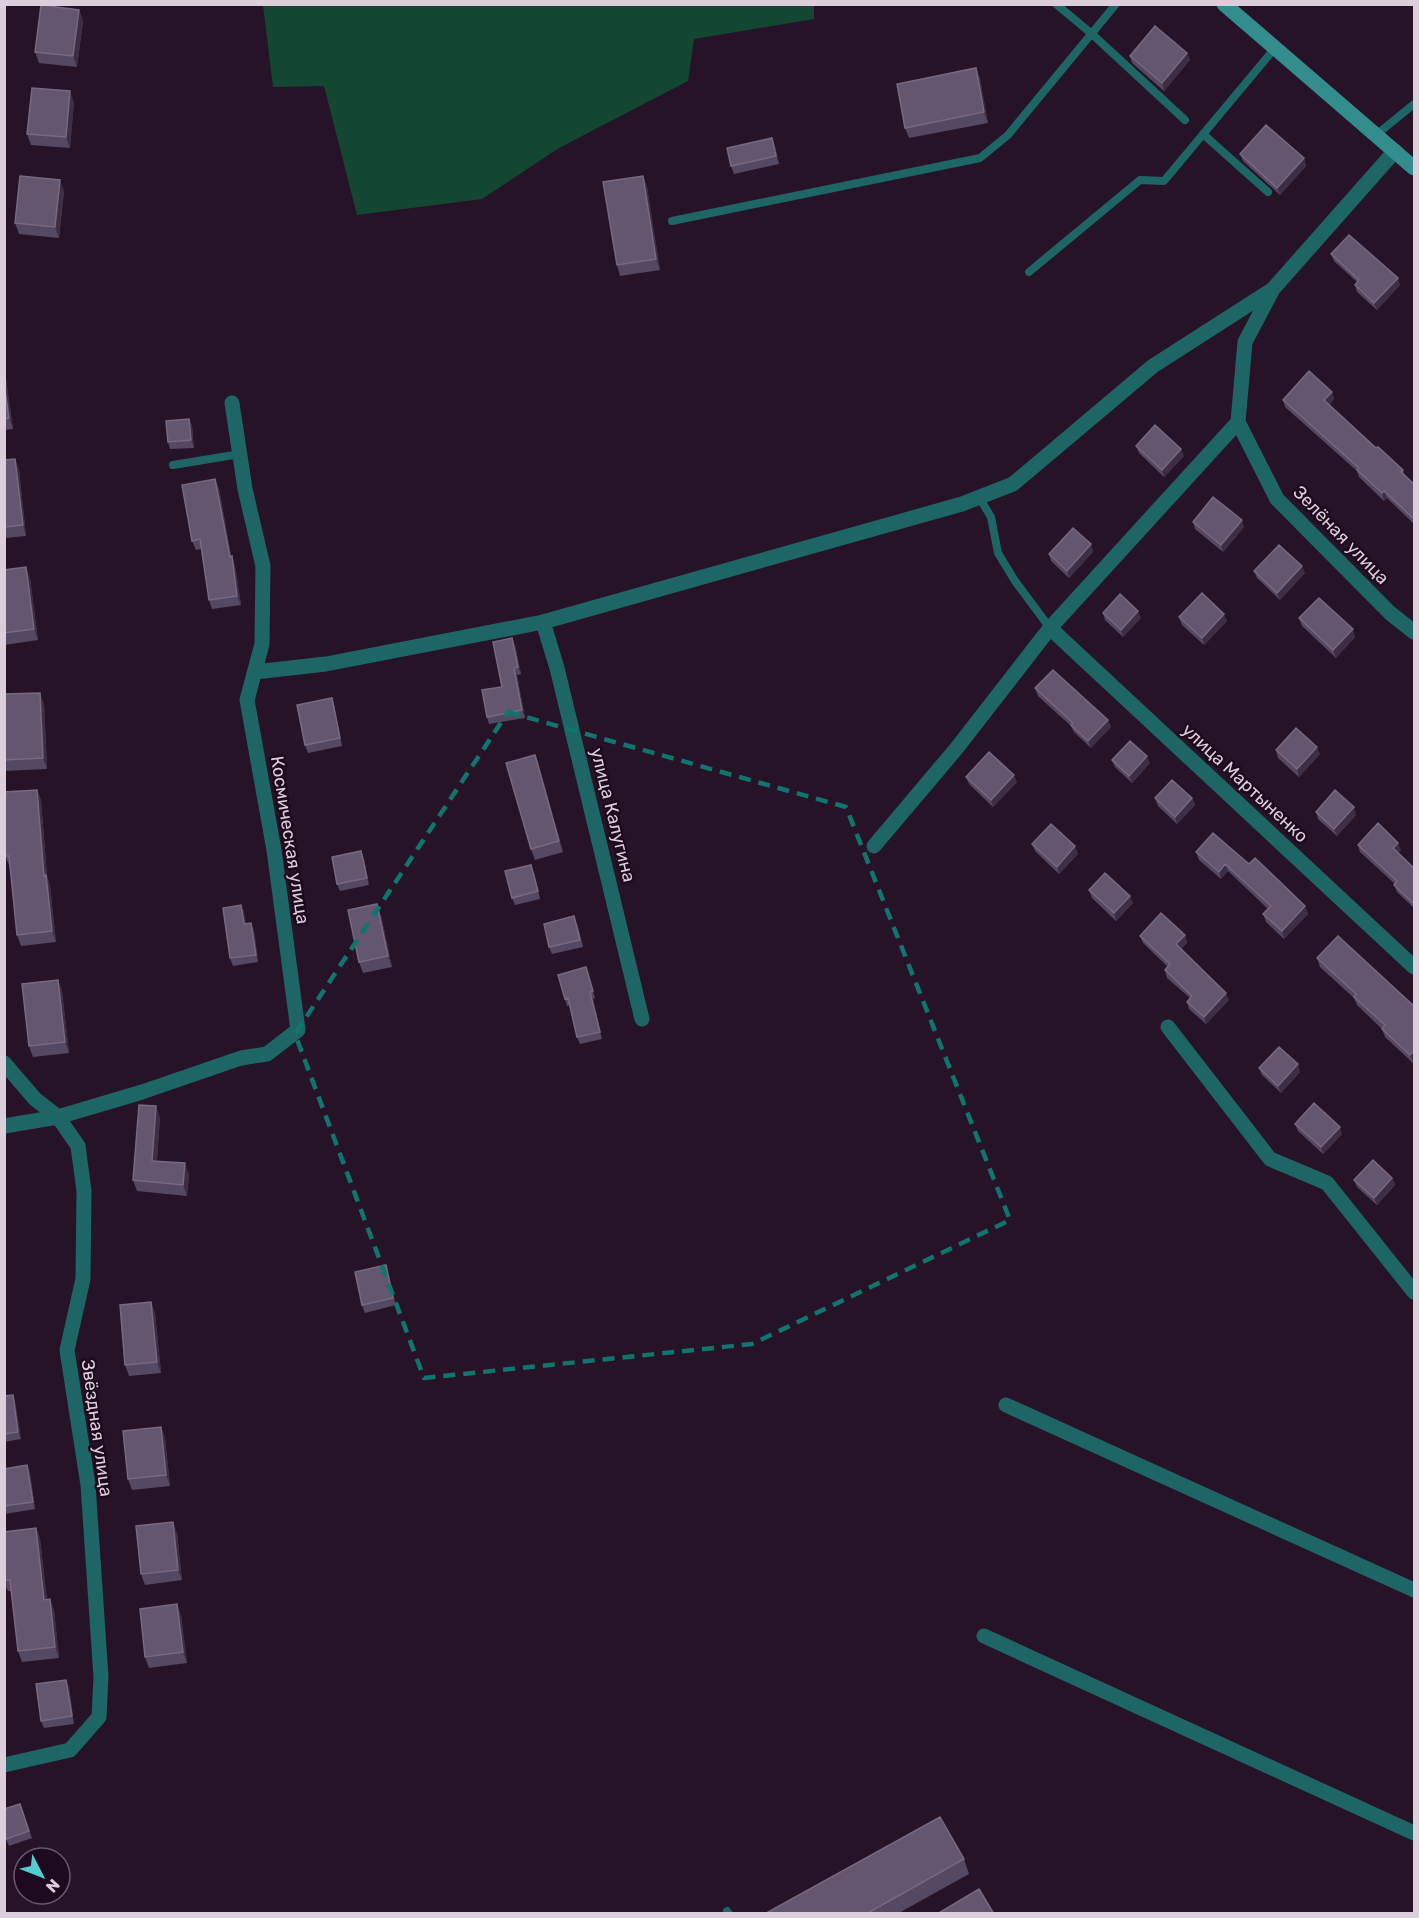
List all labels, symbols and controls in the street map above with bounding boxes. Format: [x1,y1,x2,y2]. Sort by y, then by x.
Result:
street label: Зелёная улица [1288,481,1394,589]
street label: улица Мартыненко [1177,719,1313,847]
street label: улица Калугина [586,746,640,884]
street label: Космическая улица [266,754,314,926]
street label: Звёздная улица [76,1358,118,1498]
north arrow [12,1846,72,1906]
text: N [42,1875,64,1896]

